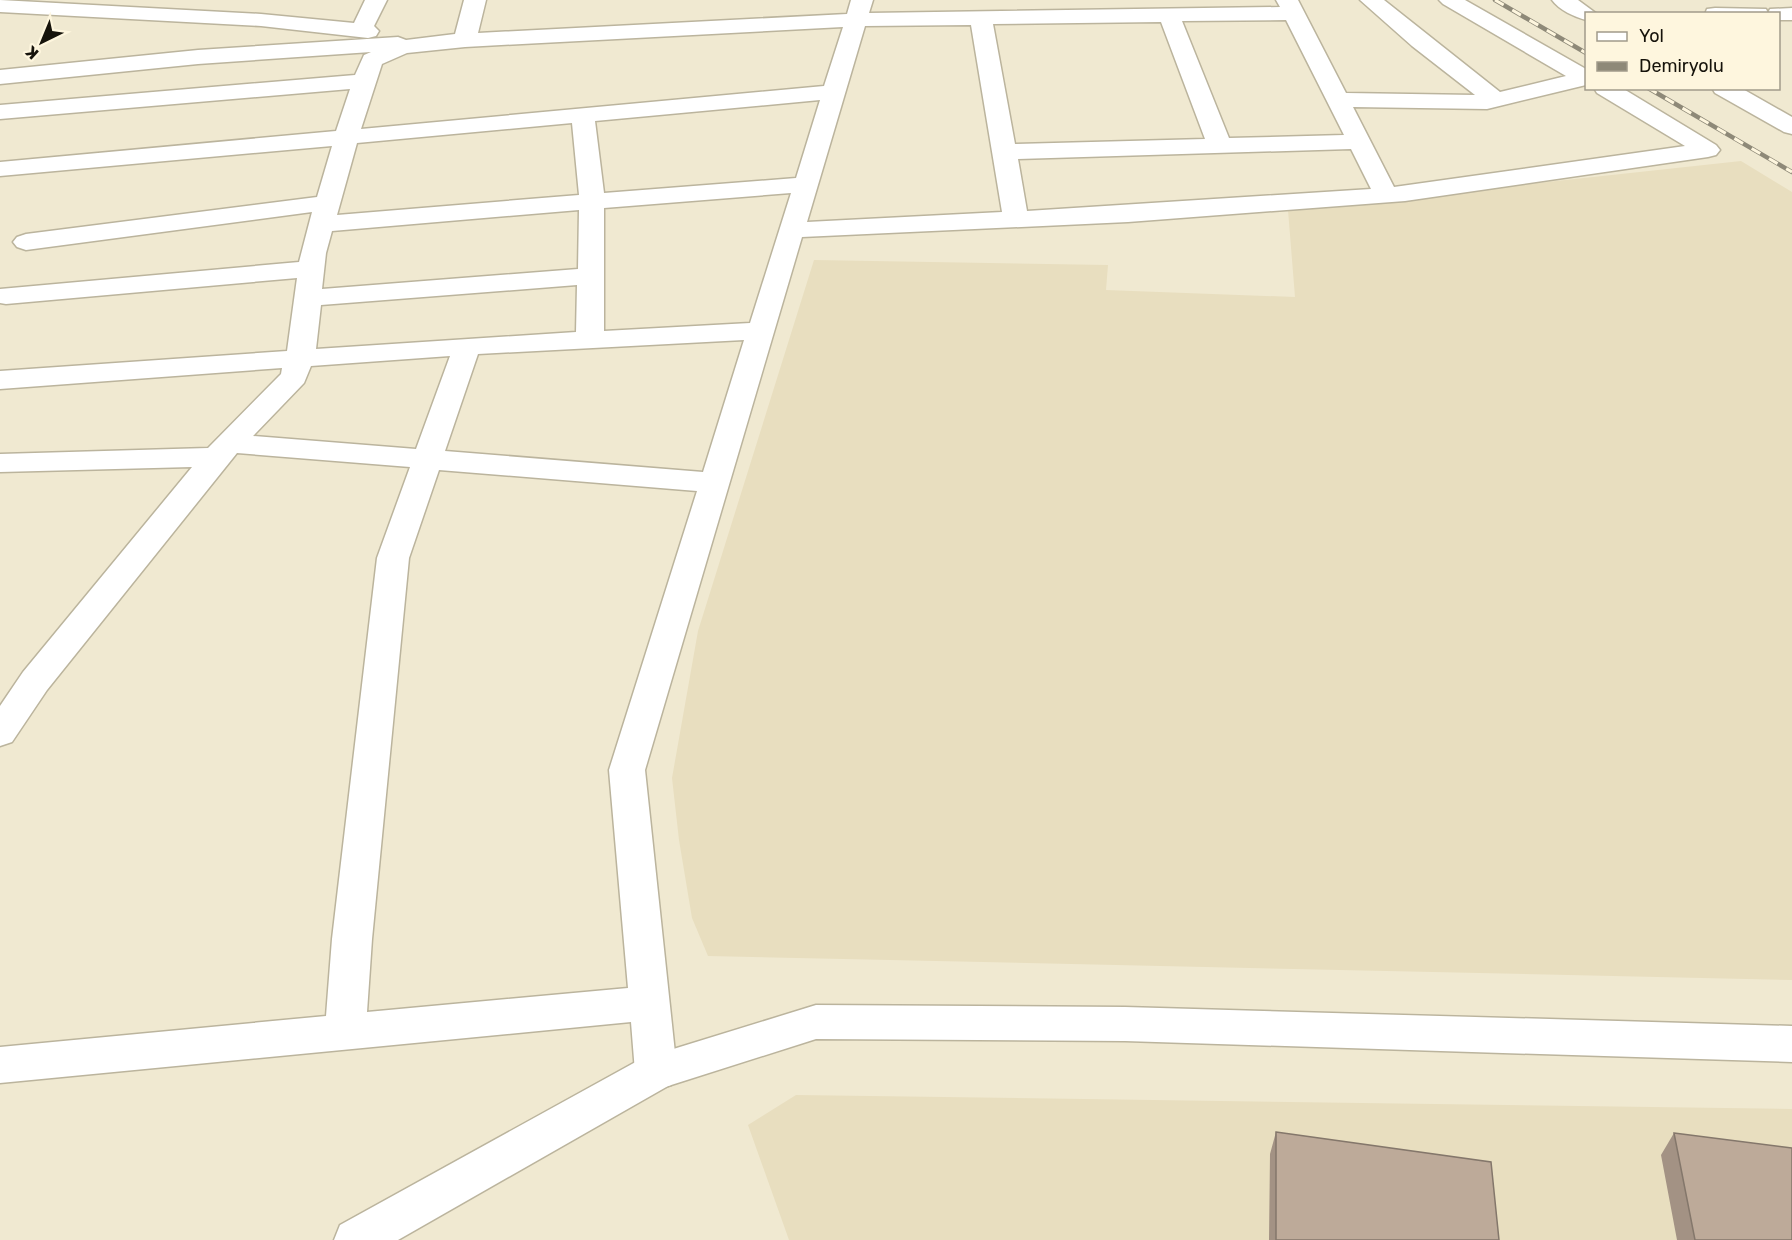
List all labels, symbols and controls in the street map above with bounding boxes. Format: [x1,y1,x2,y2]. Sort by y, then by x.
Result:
north arrow [12,12,72,72]
legend [1585,12,1780,90]
text: Yol [1639,25,1664,47]
text: K [21,42,42,63]
text: Demiryolu [1639,55,1724,77]

